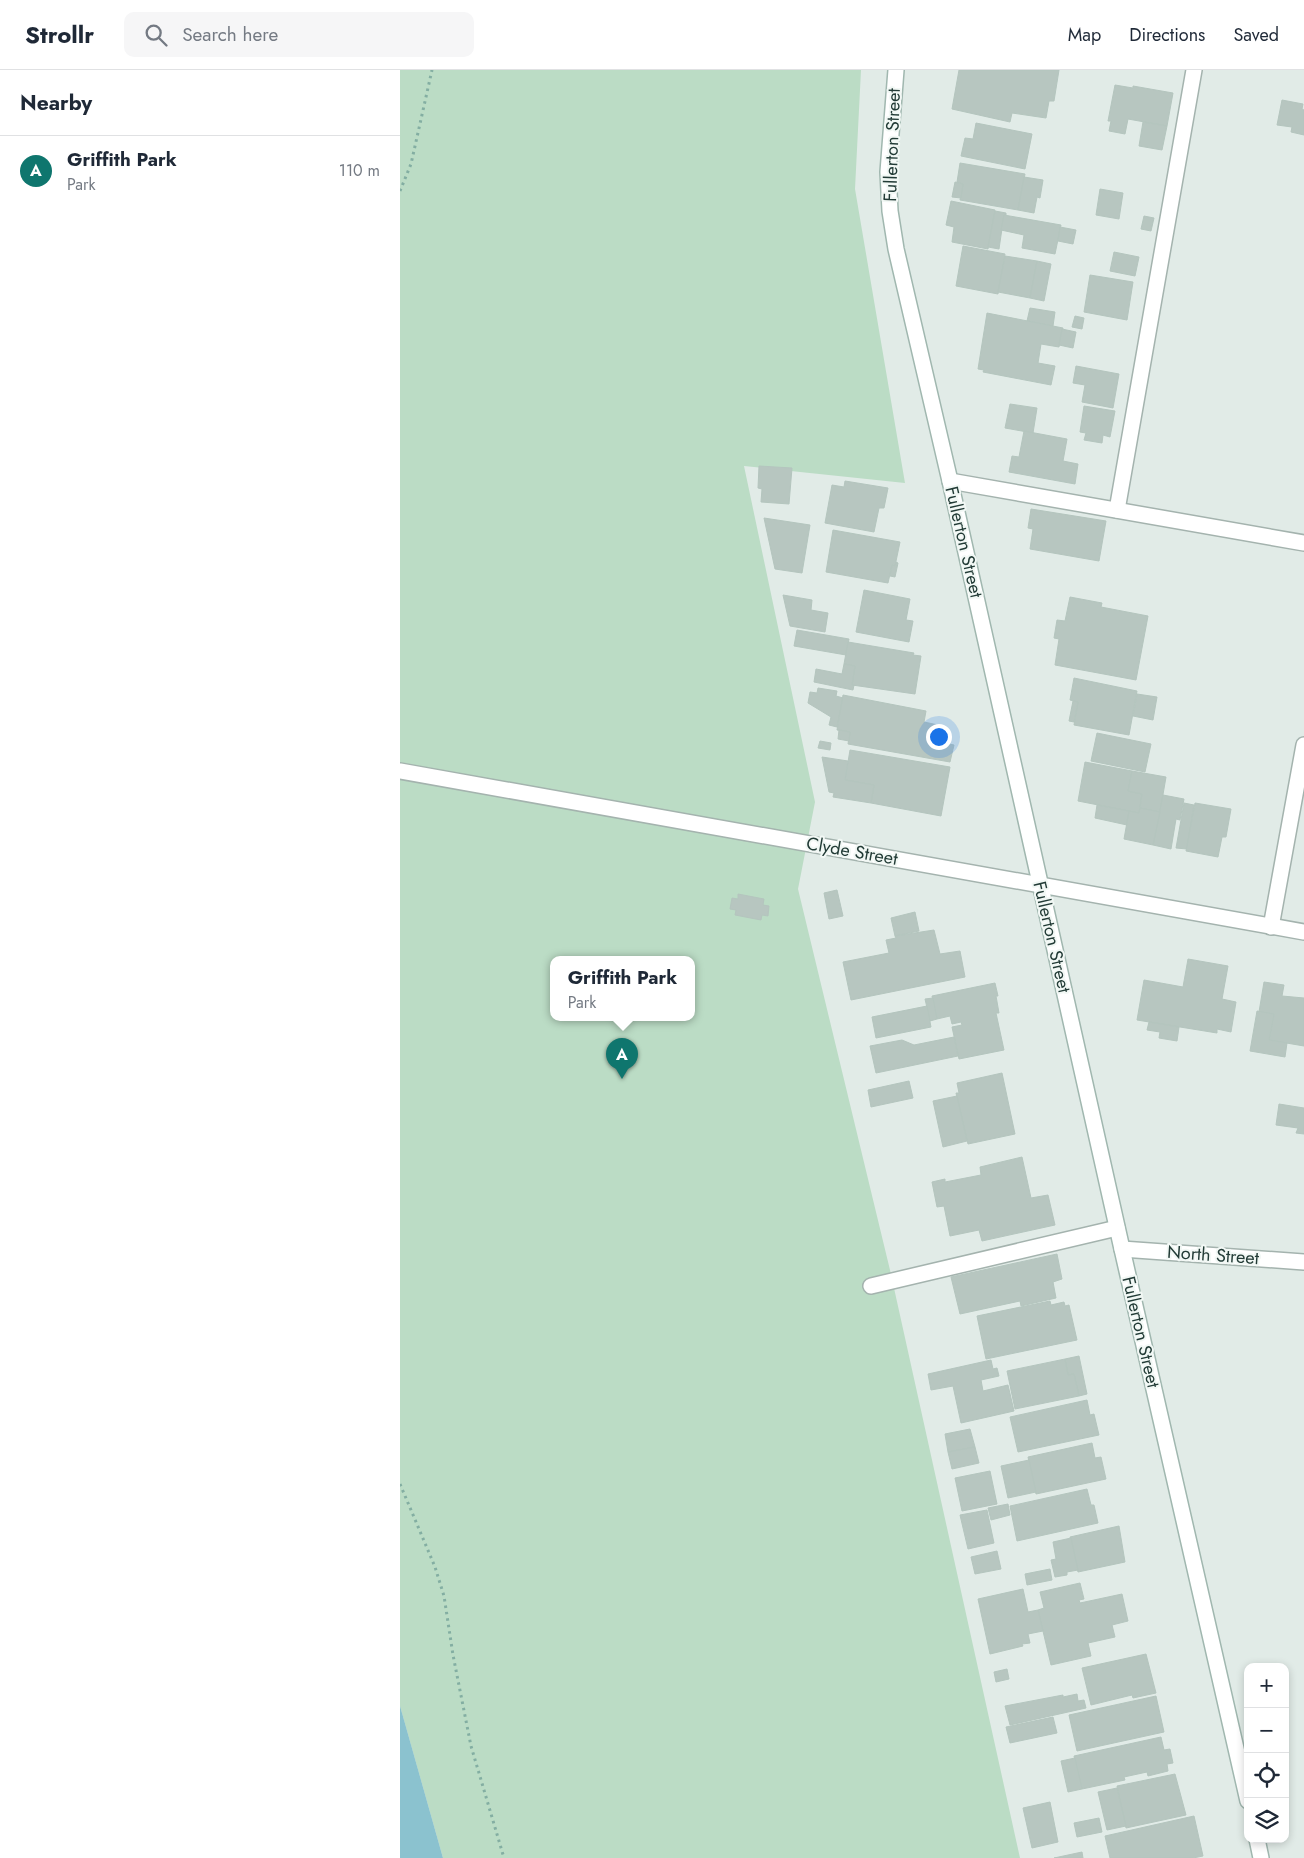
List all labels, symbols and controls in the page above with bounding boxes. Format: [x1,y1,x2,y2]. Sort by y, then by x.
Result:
search box [124,12,474,57]
text: Strollr [25,17,94,52]
icon: search [142,21,170,49]
text: Search here [182,21,278,48]
text: Map [1068,22,1101,48]
text: Directions [1129,22,1205,48]
text: Saved [1233,22,1279,48]
street label: Fullerton Street [877,87,907,202]
text: Nearby [20,88,92,118]
text: Griffith Park [67,146,177,173]
text: A [30,159,42,182]
text: 110 m [339,159,380,182]
text: Park [67,173,96,196]
street label: Fullerton Street [939,484,990,601]
your location [926,724,952,750]
street label: Clyde Street [804,830,900,872]
street label: Fullerton Street [1027,879,1078,996]
popup [550,956,695,1021]
text: Griffith Park [568,964,677,991]
text: Park [568,991,596,1014]
pin: A [606,1038,638,1079]
street label: North Street [1166,1239,1261,1271]
street label: Fullerton Street [1116,1274,1167,1391]
map controls [1244,1663,1289,1843]
button: + [1244,1663,1289,1708]
button: − [1244,1708,1289,1753]
button: locate [1244,1753,1289,1798]
button: layers [1244,1798,1289,1843]

